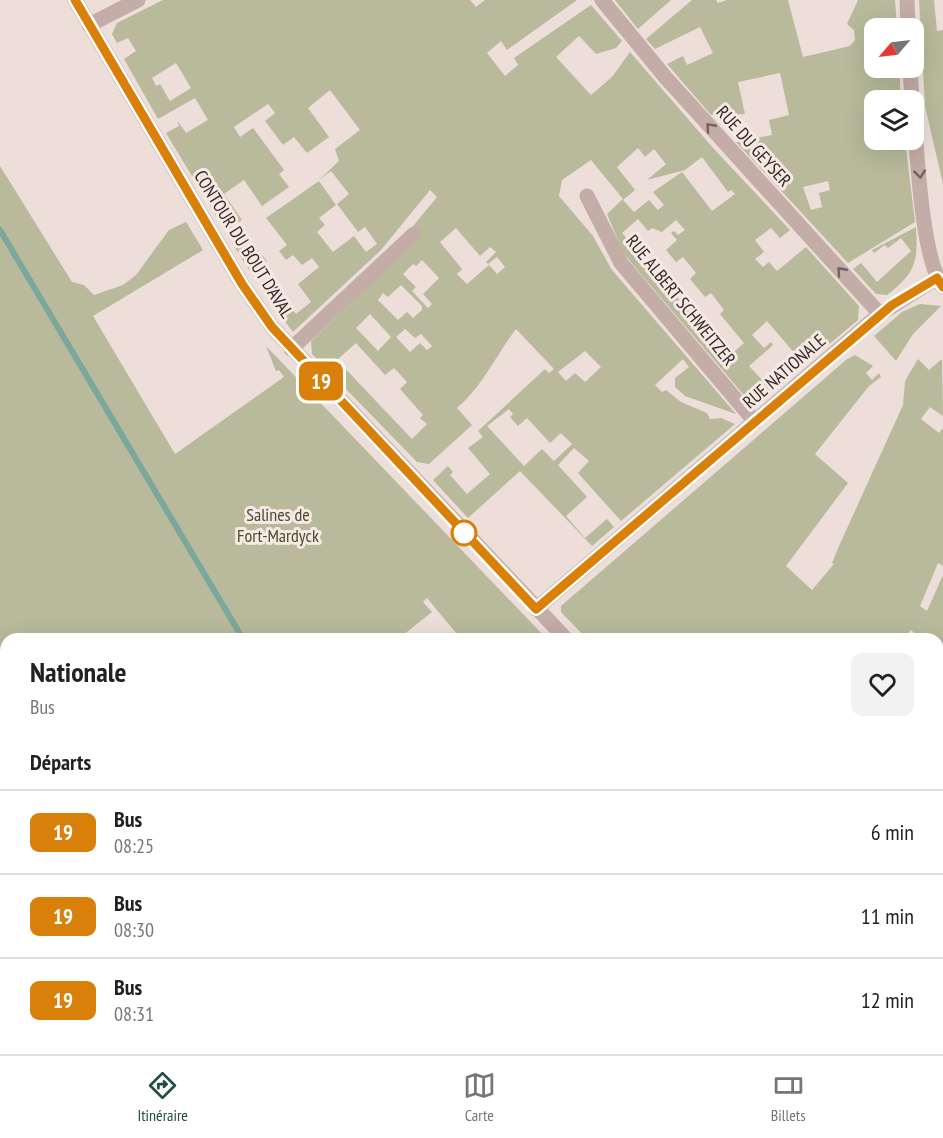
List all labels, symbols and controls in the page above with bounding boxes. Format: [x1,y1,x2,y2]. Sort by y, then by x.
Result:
north arrow [864,18,924,78]
map controls [864,18,924,150]
button: layers [864,90,924,150]
street label: RUE DU GEYSER [712,101,797,191]
one-way arrow [706,123,717,133]
street label: CONTOUR DU BOUT D'AVAL [189,166,299,323]
one-way arrow [913,169,926,178]
street label: RUE ALBERT SCHWEITZER [621,230,741,370]
one-way arrow [837,267,848,278]
street label: RUE NATIONALE [738,329,830,413]
line badge: 19 [294,362,348,400]
text: 19 [311,368,331,395]
park label: Salines de Fort-Mardyck [237,503,319,547]
unlabelled marker [451,520,477,546]
text: Nationale [30,653,127,690]
button: heart [851,653,914,716]
text: Bus [30,694,55,720]
text: Départs [30,748,91,776]
text: Bus [114,805,142,833]
text: 6 min [871,818,914,846]
text: 19 [53,819,73,846]
text: 08:25 [114,833,154,859]
text: Bus [114,889,142,917]
text: 11 min [861,902,914,930]
text: 19 [53,903,73,930]
text: 08:30 [114,917,154,943]
text: Bus [114,973,142,1001]
text: 12 min [861,986,914,1014]
text: 19 [53,987,73,1014]
text: 08:31 [114,1001,154,1027]
tab: Itinéraire [137,1069,188,1125]
tab: Carte [463,1069,496,1125]
tab: Billets [771,1069,806,1125]

